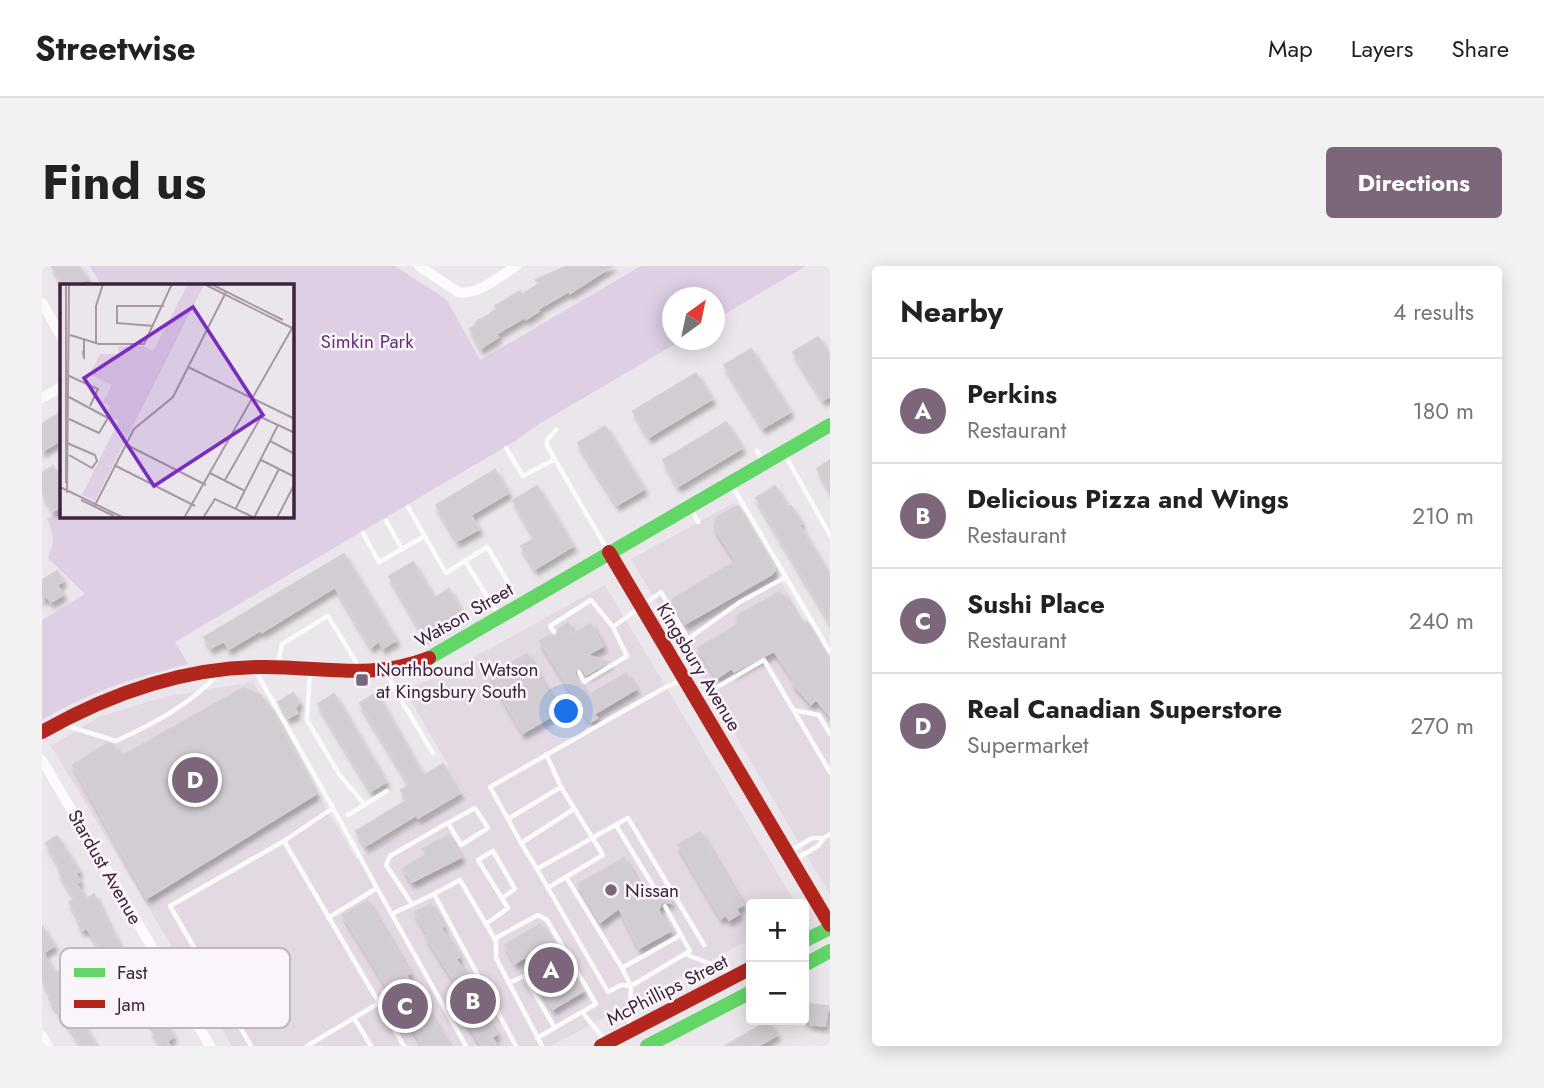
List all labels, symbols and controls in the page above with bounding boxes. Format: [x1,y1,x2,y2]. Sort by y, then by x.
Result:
text: Streetwise [35,25,196,72]
text: Map [1268,31,1313,66]
text: Layers [1351,31,1413,66]
text: Share [1451,31,1509,66]
text: Find us [42,147,206,217]
button: Directions [1326,147,1502,218]
inset map [60,284,294,518]
north arrow [662,287,725,350]
text: Nearby [900,290,1003,333]
text: 4 results [1393,295,1474,329]
park label: Simkin Park [320,328,414,355]
text: Perkins [967,375,1057,413]
text: A [915,394,931,428]
text: 180 m [1412,394,1474,428]
text: Restaurant [967,413,1066,447]
text: Delicious Pizza and Wings [967,480,1289,518]
text: B [915,499,931,533]
text: 210 m [1412,499,1474,533]
text: Restaurant [967,518,1066,552]
street label: Watson Street [410,576,519,654]
text: Sushi Place [967,585,1105,623]
street label: Kingsbury Avenue [650,598,748,736]
text: C [915,604,931,638]
text: 240 m [1409,604,1474,638]
text: Restaurant [967,623,1066,657]
place label: Northbound Watson at Kingsbury South [376,656,538,705]
marker: Northbound Watson at Kingsbury South [354,672,370,688]
text: Real Canadian Superstore [967,690,1282,728]
your location [549,694,583,728]
text: D [915,709,931,743]
text: 270 m [1410,709,1474,743]
text: Supermarket [967,728,1089,762]
pin: D [172,754,218,806]
street label: Stardust Avenue [61,805,149,930]
place label: Nissan [625,877,679,904]
marker: Nissan [603,882,619,898]
map controls [746,899,809,1025]
button: + [746,899,809,962]
pin: A [528,944,574,996]
legend [60,948,290,1028]
street label: McPhillips Street [602,948,733,1032]
text: Fast [117,959,148,986]
button: − [746,962,809,1025]
pin: B [450,975,496,1027]
pin: C [382,980,428,1032]
text: Jam [114,991,146,1018]

